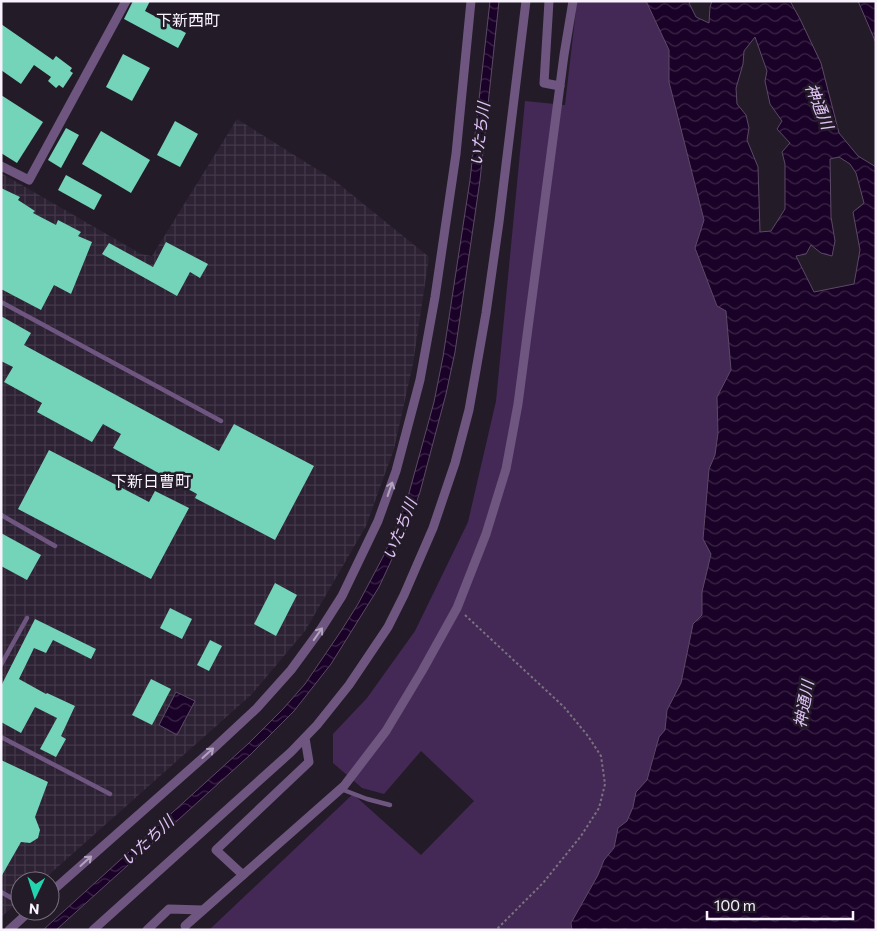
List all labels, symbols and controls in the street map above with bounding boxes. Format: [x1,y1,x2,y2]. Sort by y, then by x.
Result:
district label: 下新西町 [156,10,220,29]
water label: 神通川 [802,80,839,134]
water label: いたち川 [466,99,493,167]
district label: 下新日曹町 [111,471,191,490]
one-way arrow [386,481,395,497]
water label: いたち川 [378,494,421,562]
one-way arrow [313,627,323,641]
water label: 神通川 [789,677,817,729]
one-way arrow [202,747,215,759]
water label: いたち川 [117,810,178,869]
one-way arrow [80,855,93,867]
north arrow [10,871,60,921]
scale bar [707,888,853,920]
text: 100 m [714,896,756,914]
text: N [28,901,40,918]

